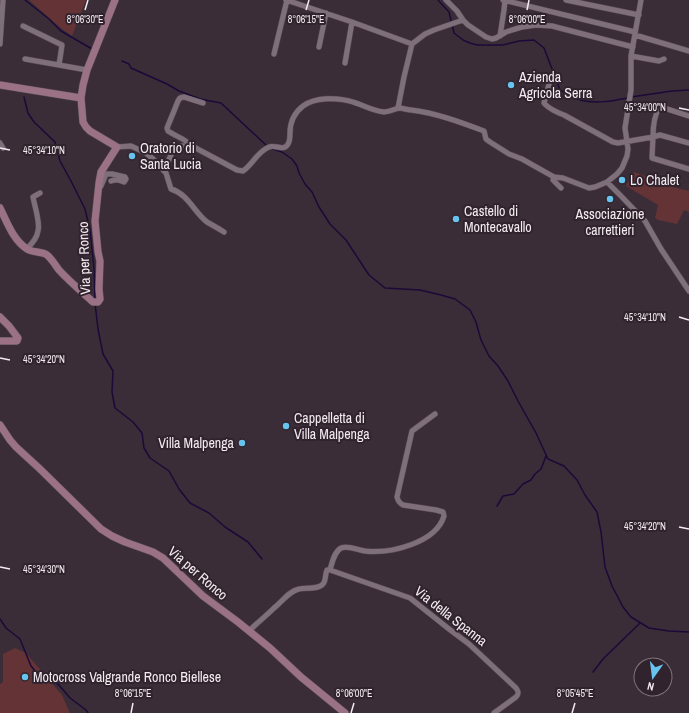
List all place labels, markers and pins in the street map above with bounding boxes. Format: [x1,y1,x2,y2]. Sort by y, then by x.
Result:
place label: Azienda Agricola Serra [518,68,593,102]
marker: Azienda Agricola Serra [506,80,516,90]
place label: Oratorio di Santa Lucia [140,139,202,173]
marker: Oratorio di Santa Lucia [127,151,137,161]
place label: Lo Chalet [630,171,679,189]
marker: Lo Chalet [617,175,627,185]
marker: Associazione carrettieri [605,194,615,204]
place label: Castello di Montecavallo [464,202,532,236]
place label: Associazione carrettieri [575,205,644,239]
marker: Castello di Montecavallo [451,214,461,224]
place label: Cappelletta di Villa Malpenga [294,409,370,443]
marker: Cappelletta di Villa Malpenga [281,421,291,431]
place label: Villa Malpenga [158,434,235,452]
marker: Villa Malpenga [237,438,247,448]
place label: Motocross Valgrande Ronco Biellese [33,668,221,686]
marker: Motocross Valgrande Ronco Biellese [20,672,30,682]

